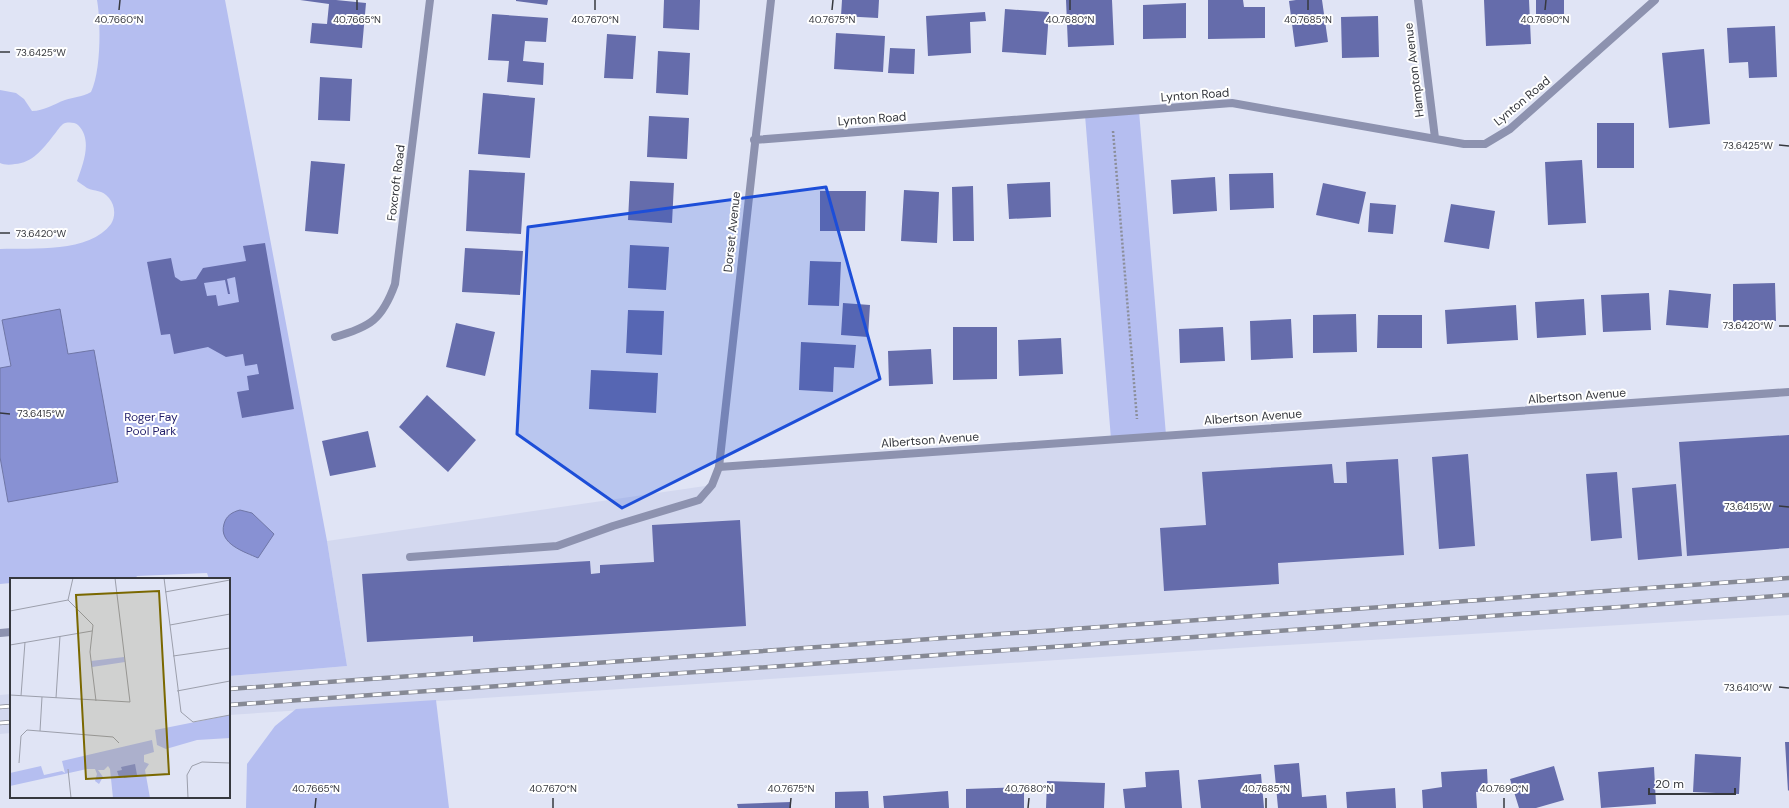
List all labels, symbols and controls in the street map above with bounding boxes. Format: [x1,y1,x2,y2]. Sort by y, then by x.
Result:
text: 40.7660°N [94,13,144,26]
text: 40.7665°N [333,13,381,26]
text: 40.7670°N [571,13,619,26]
text: 40.7675°N [809,13,855,26]
text: 40.7680°N [1046,13,1094,26]
text: 40.7685°N [1284,13,1332,26]
text: 40.7690°N [1521,13,1569,26]
street label: Hampton Avenue [1400,22,1428,118]
text: 73.6425°W [16,46,66,59]
street label: Lynton Road [1490,73,1554,129]
street label: Lynton Road [1160,85,1230,105]
street label: Lynton Road [837,109,907,129]
text: 73.6425°W [1723,139,1773,152]
street label: Foxcroft Road [383,144,409,222]
street label: Dorset Avenue [720,191,744,273]
text: 73.6420°W [16,227,67,240]
text: 73.6420°W [1723,319,1774,332]
street label: Albertson Avenue [1527,385,1627,407]
street label: Albertson Avenue [1203,406,1303,428]
text: 73.6415°W [17,407,65,420]
park label: Roger Fay Pool Park [124,409,178,439]
street label: Albertson Avenue [880,429,980,451]
text: 73.6415°W [1724,500,1772,513]
inset map [10,578,230,798]
text: 73.6410°W [1724,681,1772,694]
scale bar [1649,770,1735,796]
text: 20 m [1655,776,1684,792]
text: 40.7665°N [292,782,340,795]
text: 40.7670°N [529,782,577,795]
text: 40.7675°N [768,782,814,795]
text: 40.7680°N [1005,782,1053,795]
text: 40.7685°N [1242,782,1290,795]
text: 40.7690°N [1480,782,1528,795]

